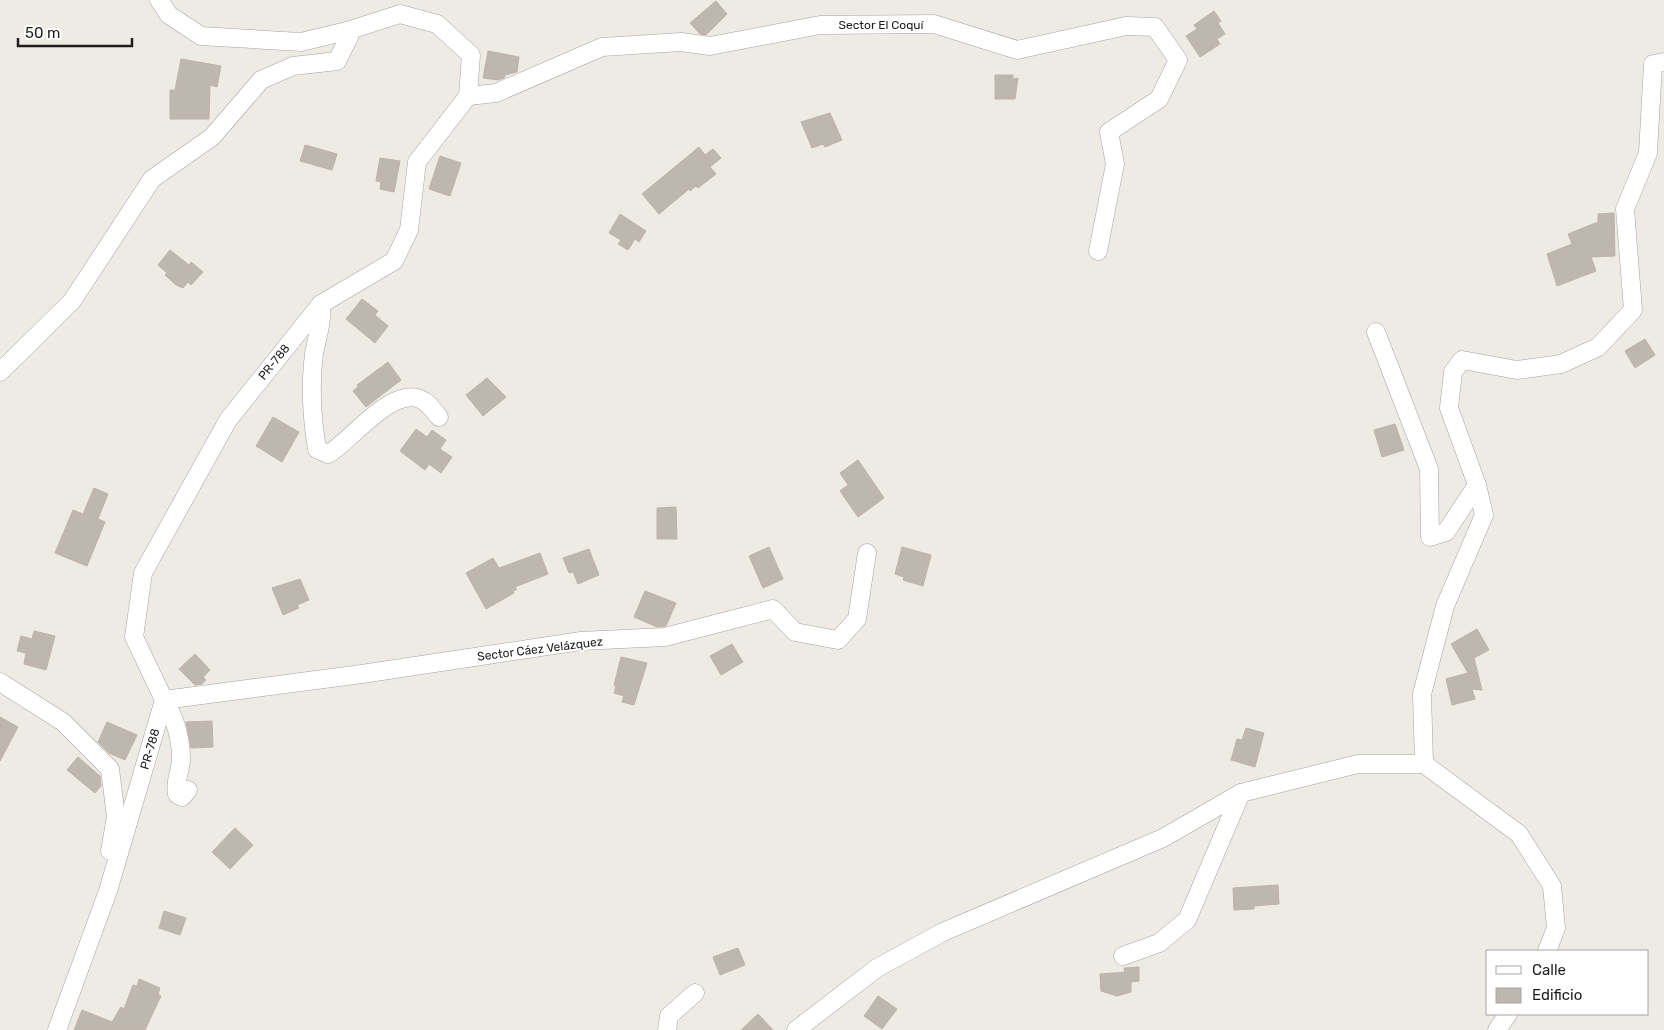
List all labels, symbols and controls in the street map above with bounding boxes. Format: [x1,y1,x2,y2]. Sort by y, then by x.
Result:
scale bar [18,15,131,47]
street label: Sector El Coquí [839,18,925,32]
text: 50 m [25,24,60,42]
street label: PR-788 [255,341,293,383]
street label: Sector Cáez Velázquez [476,634,604,664]
street label: PR-788 [138,727,162,771]
legend [1486,950,1649,1015]
text: Calle [1532,961,1566,979]
text: Edificio [1532,986,1582,1004]

